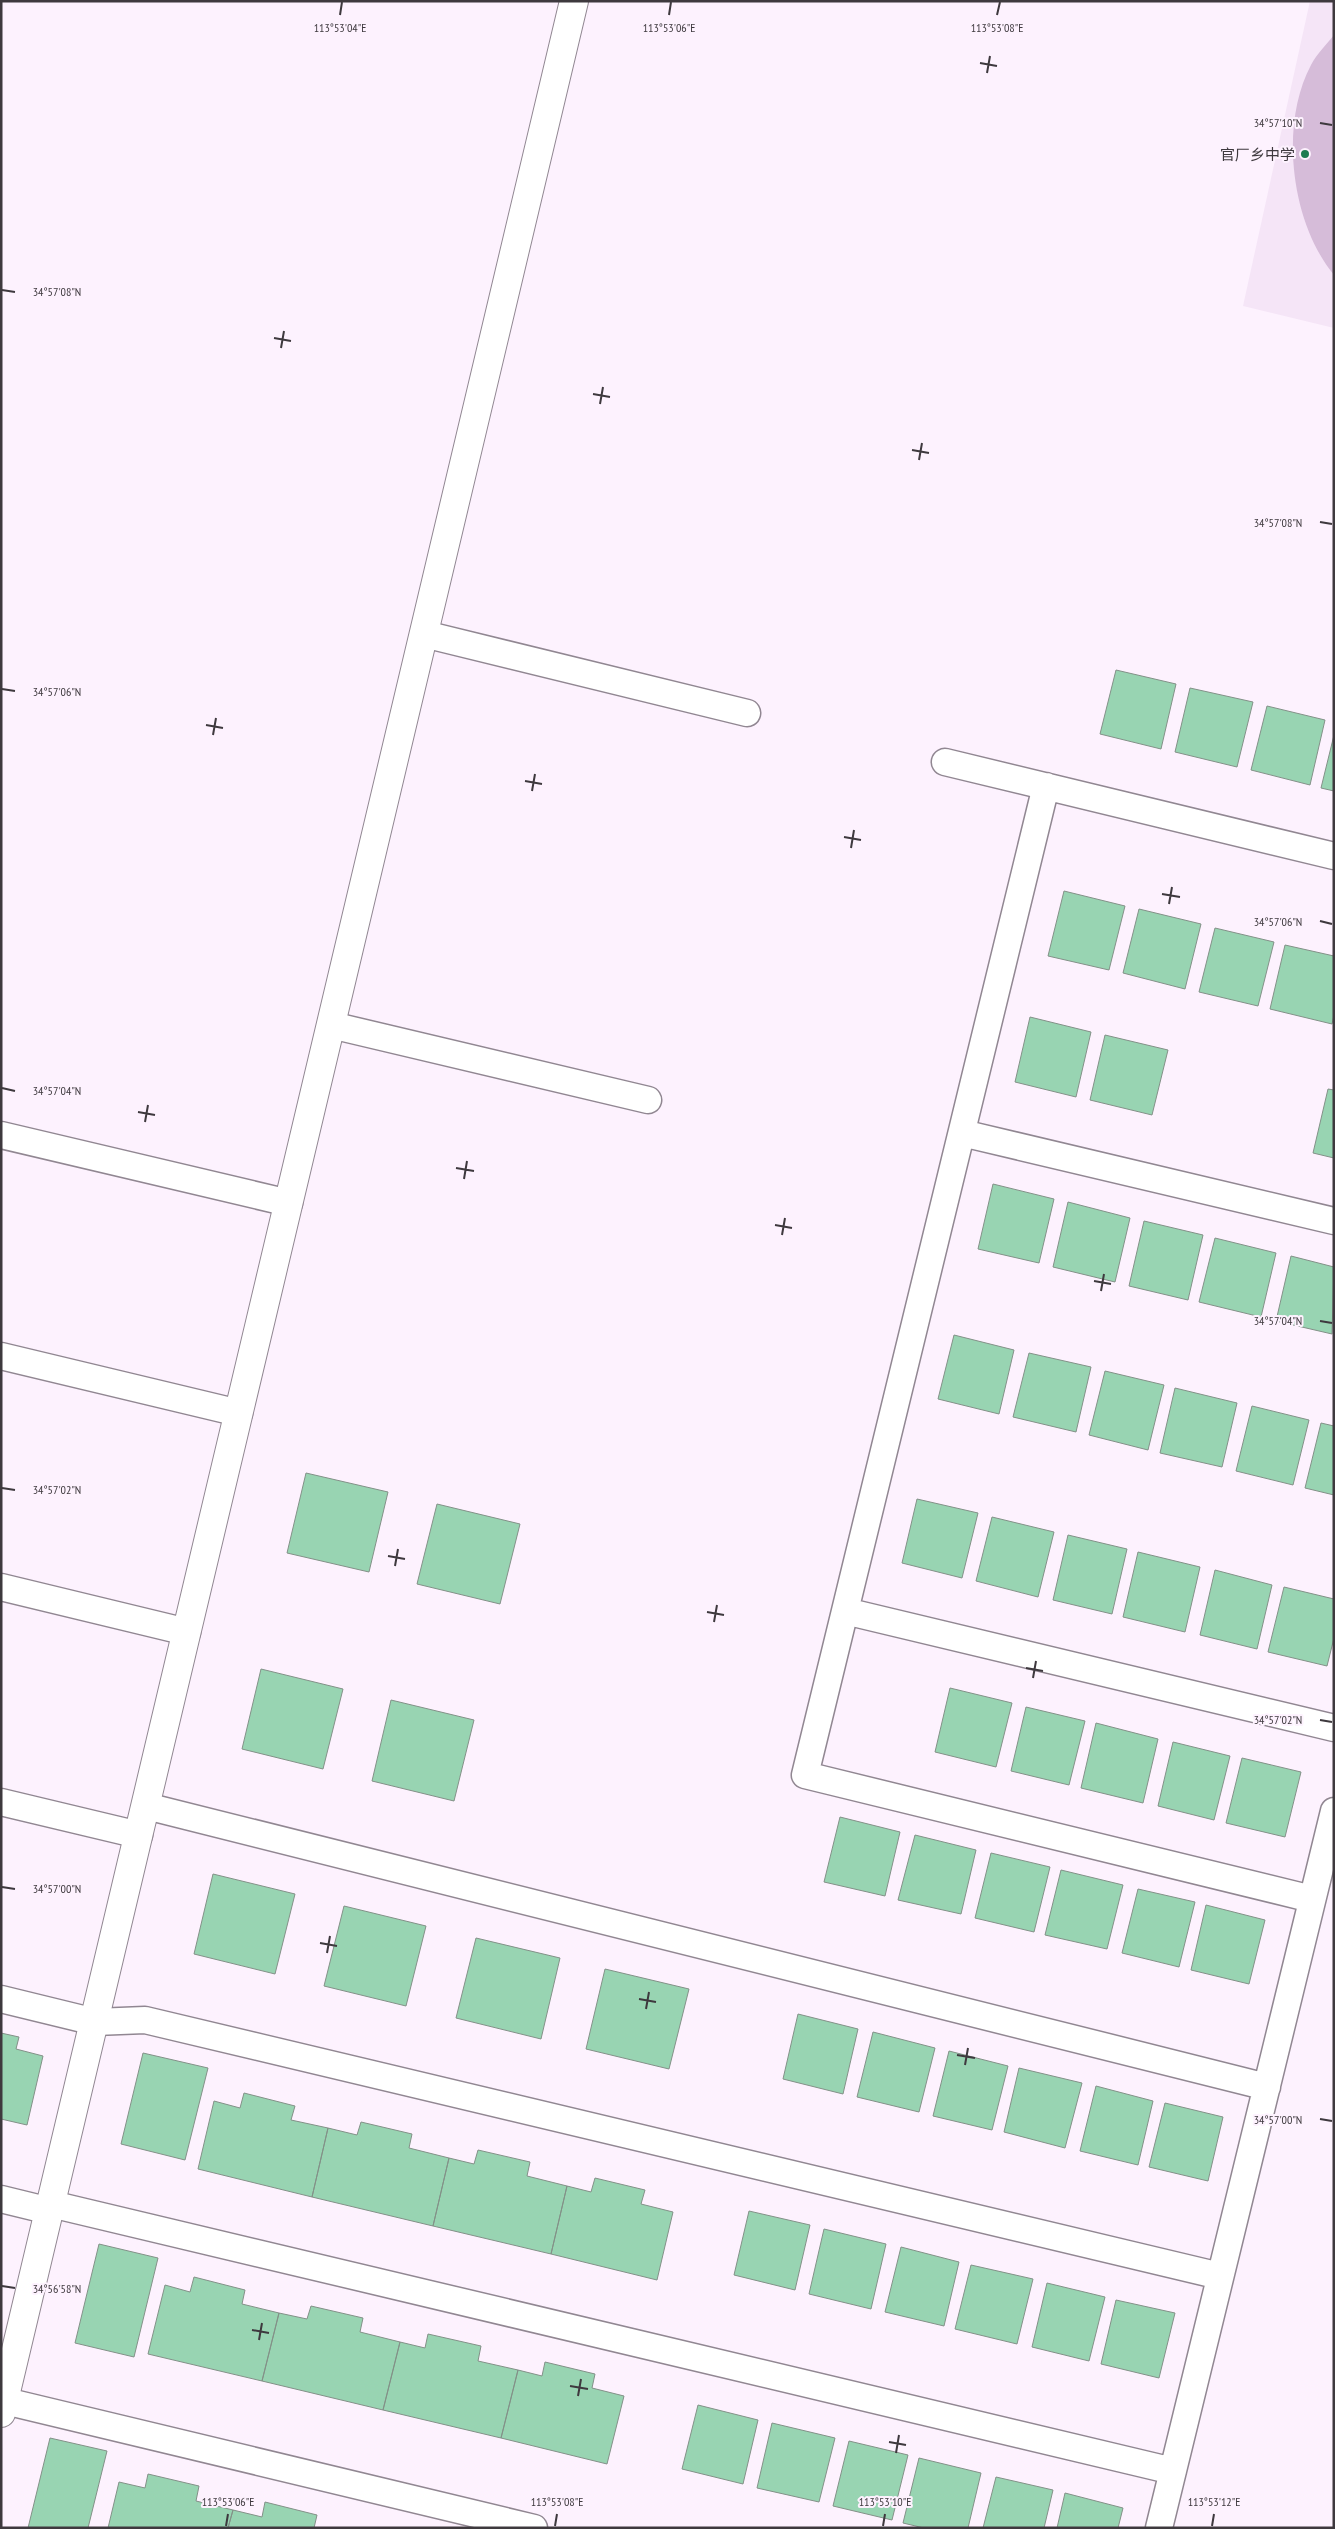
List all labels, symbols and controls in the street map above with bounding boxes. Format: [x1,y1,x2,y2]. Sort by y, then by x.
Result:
text: 113°53'04"E [314,20,366,35]
text: 113°53'06"E [643,20,695,35]
text: 113°53'08"E [971,20,1023,35]
text: 34°57'10"N [1254,115,1302,130]
place label: 官厂乡中学 [1220,145,1295,164]
marker: 官厂乡中学 [1299,148,1311,160]
text: 34°57'08"N [33,284,81,299]
text: 34°57'08"N [1254,515,1302,530]
text: 34°57'06"N [33,684,81,699]
text: 34°57'06"N [1254,914,1302,929]
text: 34°57'04"N [33,1083,81,1098]
text: 34°57'04"N [1254,1313,1302,1328]
text: 34°57'02"N [33,1482,81,1497]
text: 34°57'02"N [1254,1712,1302,1727]
text: 34°57'00"N [33,1881,81,1896]
text: 34°57'00"N [1254,2112,1302,2127]
text: 34°56'58"N [33,2281,81,2296]
text: 113°53'06"E [202,2494,254,2509]
text: 113°53'08"E [531,2494,583,2509]
text: 113°53'10"E [859,2494,911,2509]
text: 113°53'12"E [1188,2494,1240,2509]

